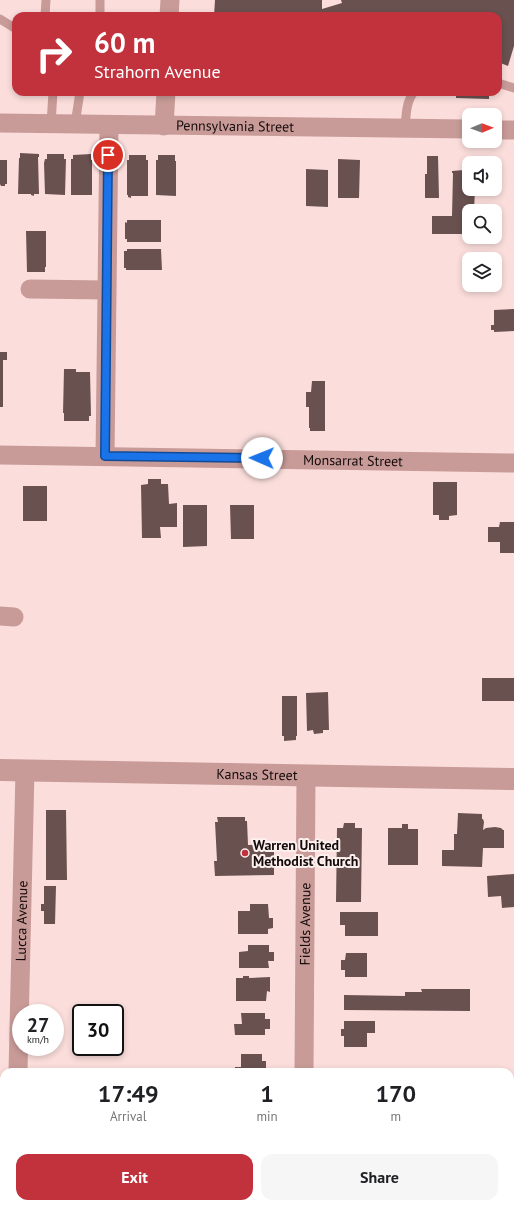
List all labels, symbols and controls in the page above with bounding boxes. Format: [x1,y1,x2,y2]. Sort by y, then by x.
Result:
text: 60 m [94,24,155,61]
icon: right [28,28,80,80]
text: Strahorn Avenue [94,60,221,83]
north arrow [462,108,502,148]
map controls [462,108,502,292]
street label: Pennsylvania Street [176,116,294,136]
pin [91,138,125,172]
icon: arrive [97,144,119,166]
button: sound [462,156,502,196]
button: search [462,204,502,244]
button: layers [462,252,502,292]
position arrow [241,437,283,479]
street label: Monsarrat Street [303,451,403,470]
street label: Kansas Street [216,765,298,784]
place label: Warren United Methodist Church [253,836,358,870]
marker: Warren United Methodist Church [240,848,250,858]
street label: Lucca Avenue [12,880,31,962]
street label: Fields Avenue [296,883,314,965]
speed limit sign: 30 [72,1004,124,1056]
text: 27 [27,1012,49,1038]
text: km/h [27,1033,49,1046]
text: 17:49 [98,1078,159,1109]
text: 1 [260,1078,274,1109]
text: 170 [375,1078,416,1109]
text: Arrival [110,1108,146,1125]
text: min [256,1108,278,1125]
text: m [391,1108,401,1125]
button: Exit [16,1154,253,1200]
button: Share [261,1154,498,1200]

